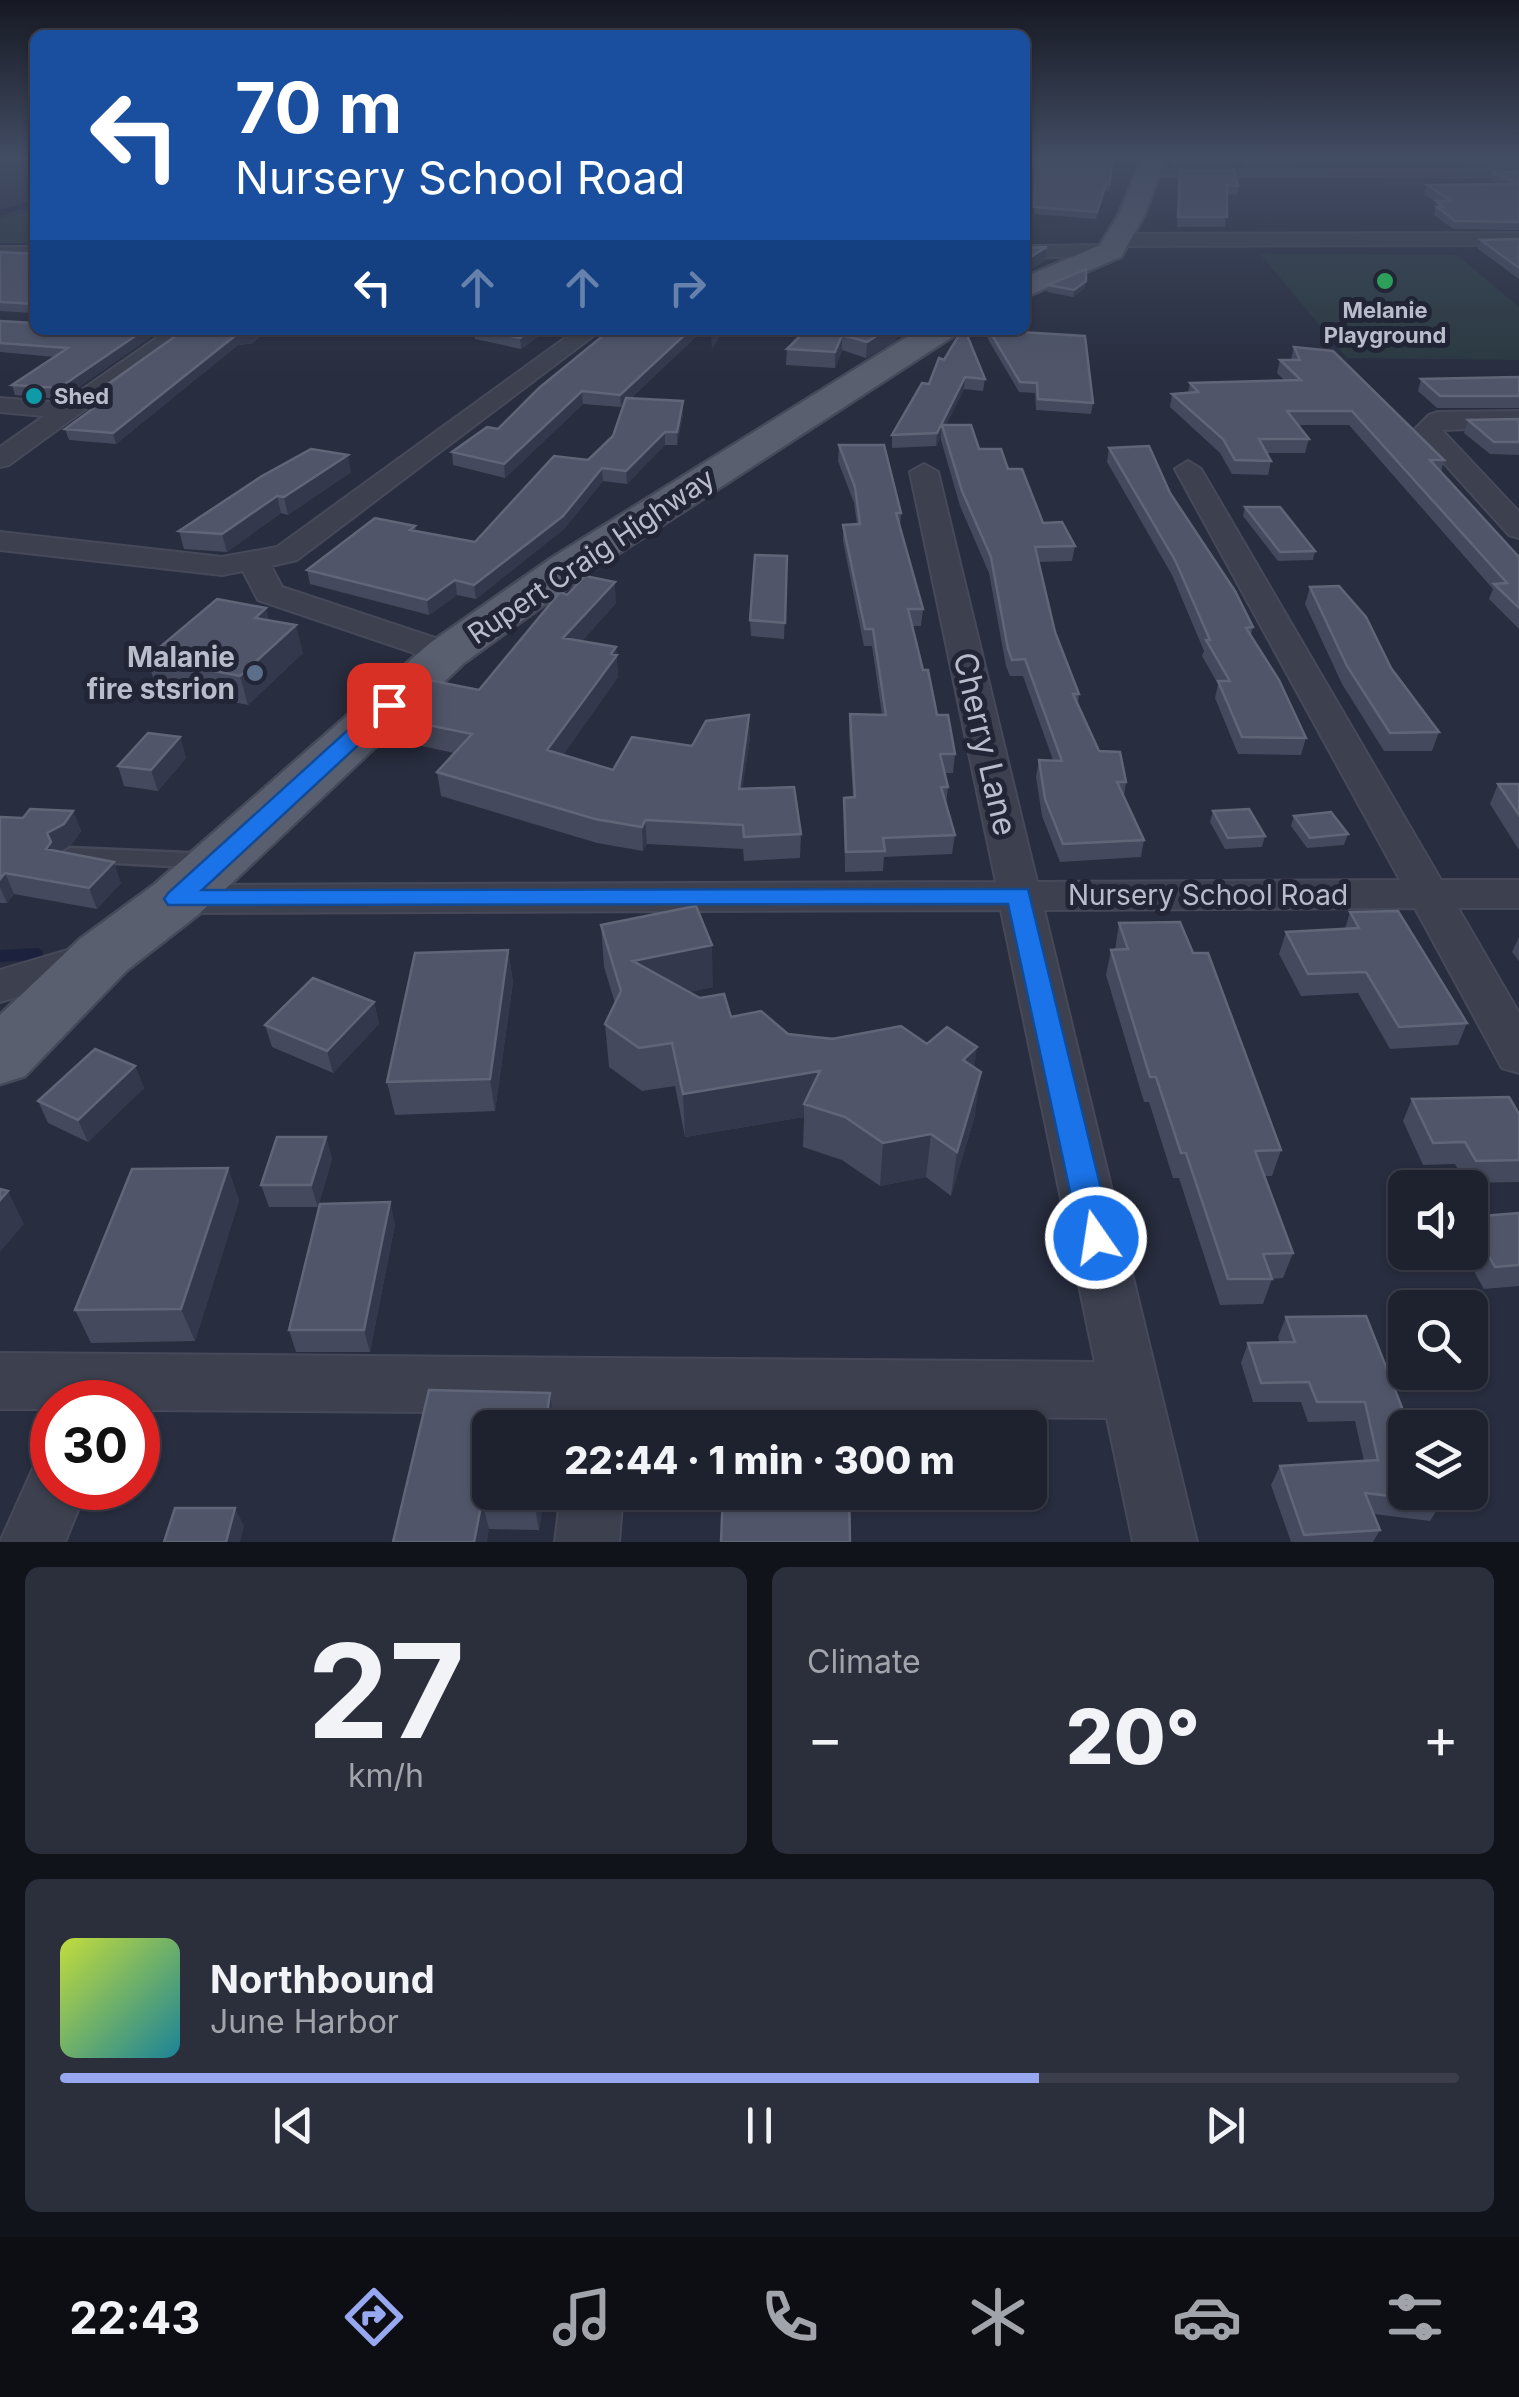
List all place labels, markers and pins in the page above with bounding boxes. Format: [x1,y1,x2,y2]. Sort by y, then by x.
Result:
marker: Melanie Playground [1374,270,1396,292]
place label: Melanie Playground [1324,297,1446,348]
place label: Shed [54,383,109,409]
marker: Shed [23,385,45,407]
place label: Malanie fire stsrion [87,640,235,706]
marker: Malanie fire stsrion [244,662,266,684]
pin [347,663,432,748]

